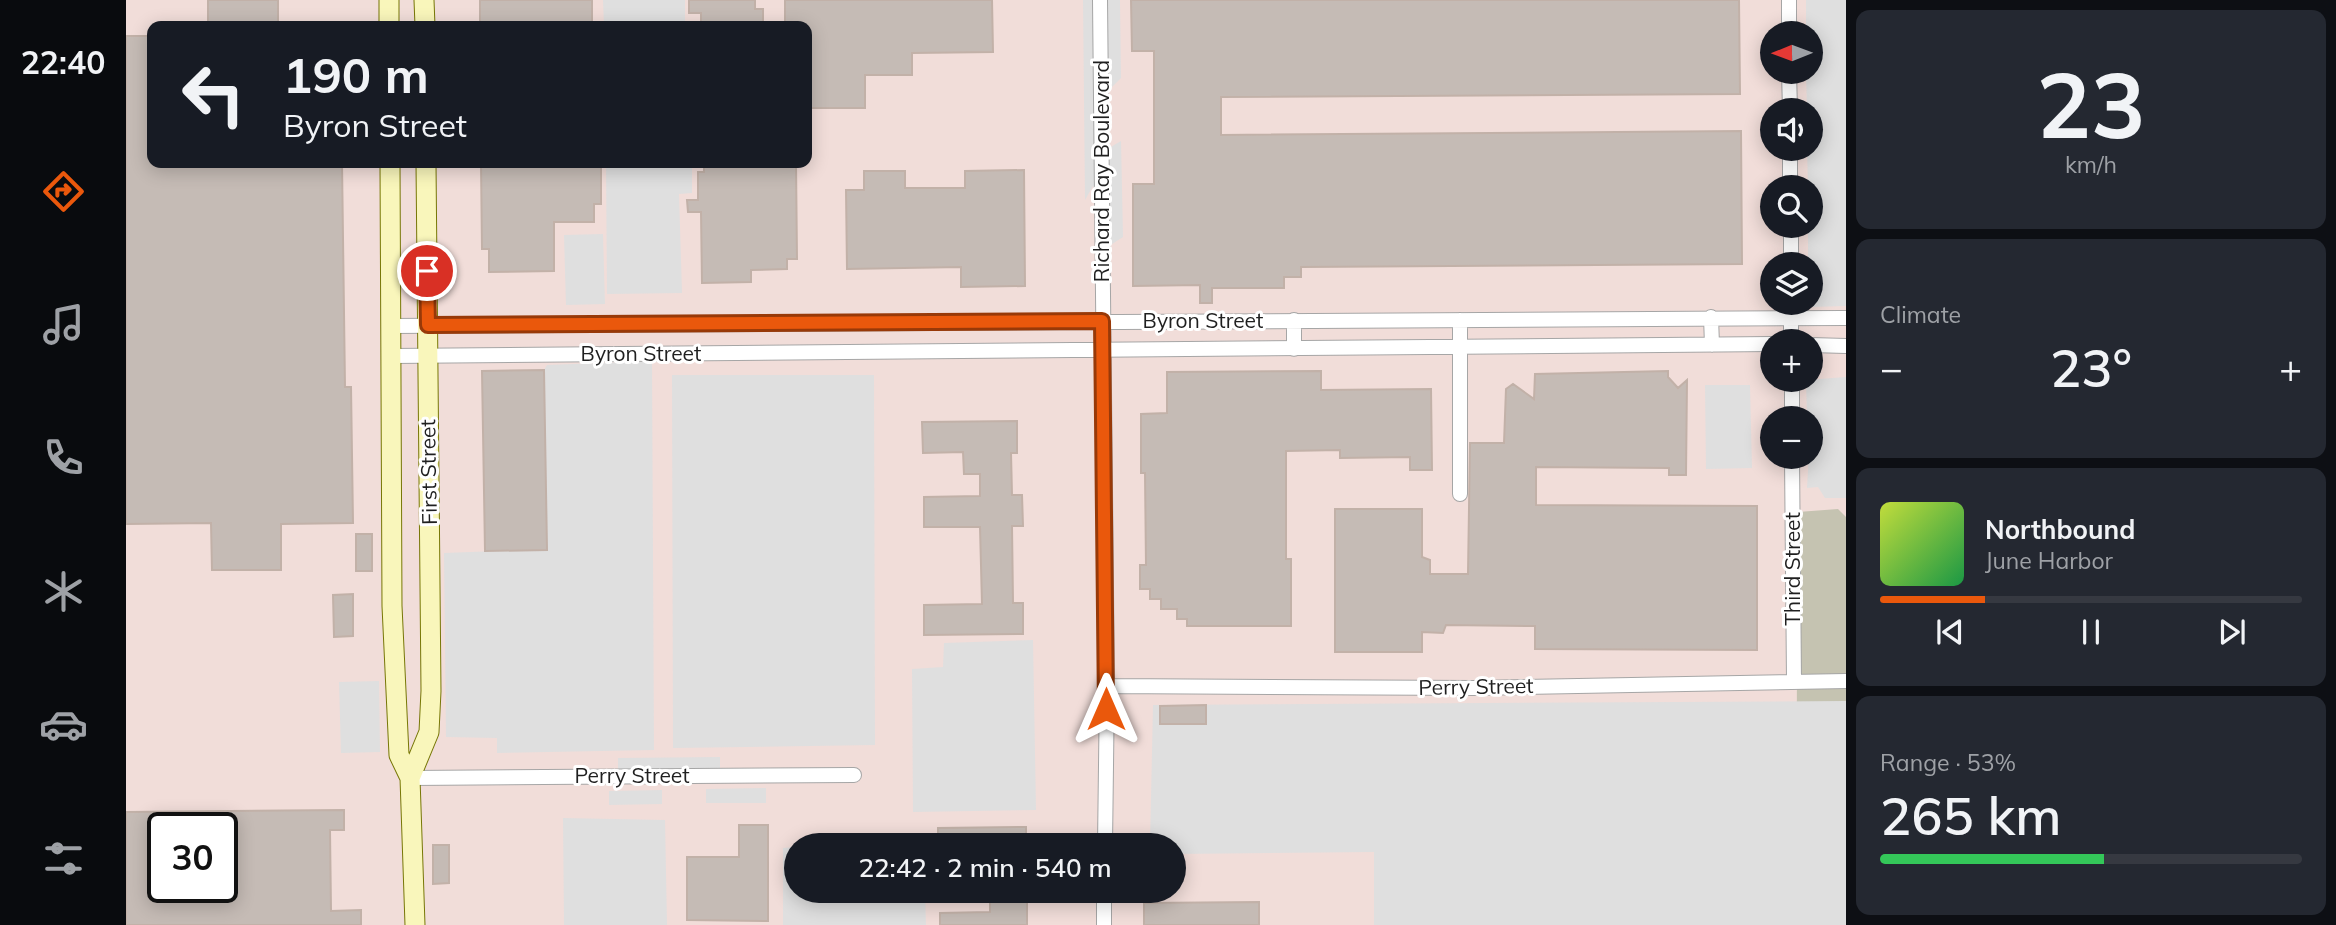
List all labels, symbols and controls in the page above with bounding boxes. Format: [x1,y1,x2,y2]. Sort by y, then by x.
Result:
north arrow [1760,21,1824,84]
map controls [1760,21,1823,469]
text: 22:40 [21,42,105,82]
text: 190 m [283,44,429,105]
text: 23 [2036,47,2146,161]
icon: left [168,49,259,140]
street label: Richard Ray Boulevard [1088,60,1114,282]
button: sound [1760,98,1823,161]
text: Byron Street [283,105,467,145]
text: km/h [2065,150,2117,179]
icon: directions [39,167,88,216]
button: search [1760,175,1823,238]
pin [397,241,457,301]
icon: arrive [408,252,446,290]
button: layers [1760,252,1823,315]
icon: music [39,300,88,349]
text: Climate [1880,300,1961,329]
street label: Byron Street [1143,307,1263,333]
button: + [1760,329,1823,392]
text: 23° [2050,335,2132,400]
street label: Byron Street [581,340,701,366]
text: − [1880,344,1903,392]
text: + [2279,344,2302,392]
button: − [1760,406,1823,469]
street label: First Street [414,419,442,525]
icon: phone [39,433,88,482]
street label: Third Street [1779,512,1805,626]
text: Northbound [1985,513,2135,546]
text: June Harbor [1985,546,2113,575]
icon: climate [39,567,88,616]
icon: previous [1931,613,1969,651]
icon: pause [2072,613,2110,651]
icon: next [2213,613,2251,651]
position arrow [1069,672,1143,746]
street label: Perry Street [1418,672,1534,700]
icon: car [39,700,88,749]
text: Range · 53% [1880,748,2016,777]
street label: Perry Street [574,762,690,788]
text: 265 km [1880,783,2061,848]
speed limit sign: 30 [147,812,238,903]
icon: filters [39,834,88,883]
text: 22:42 · 2 min · 540 m [858,851,1112,884]

